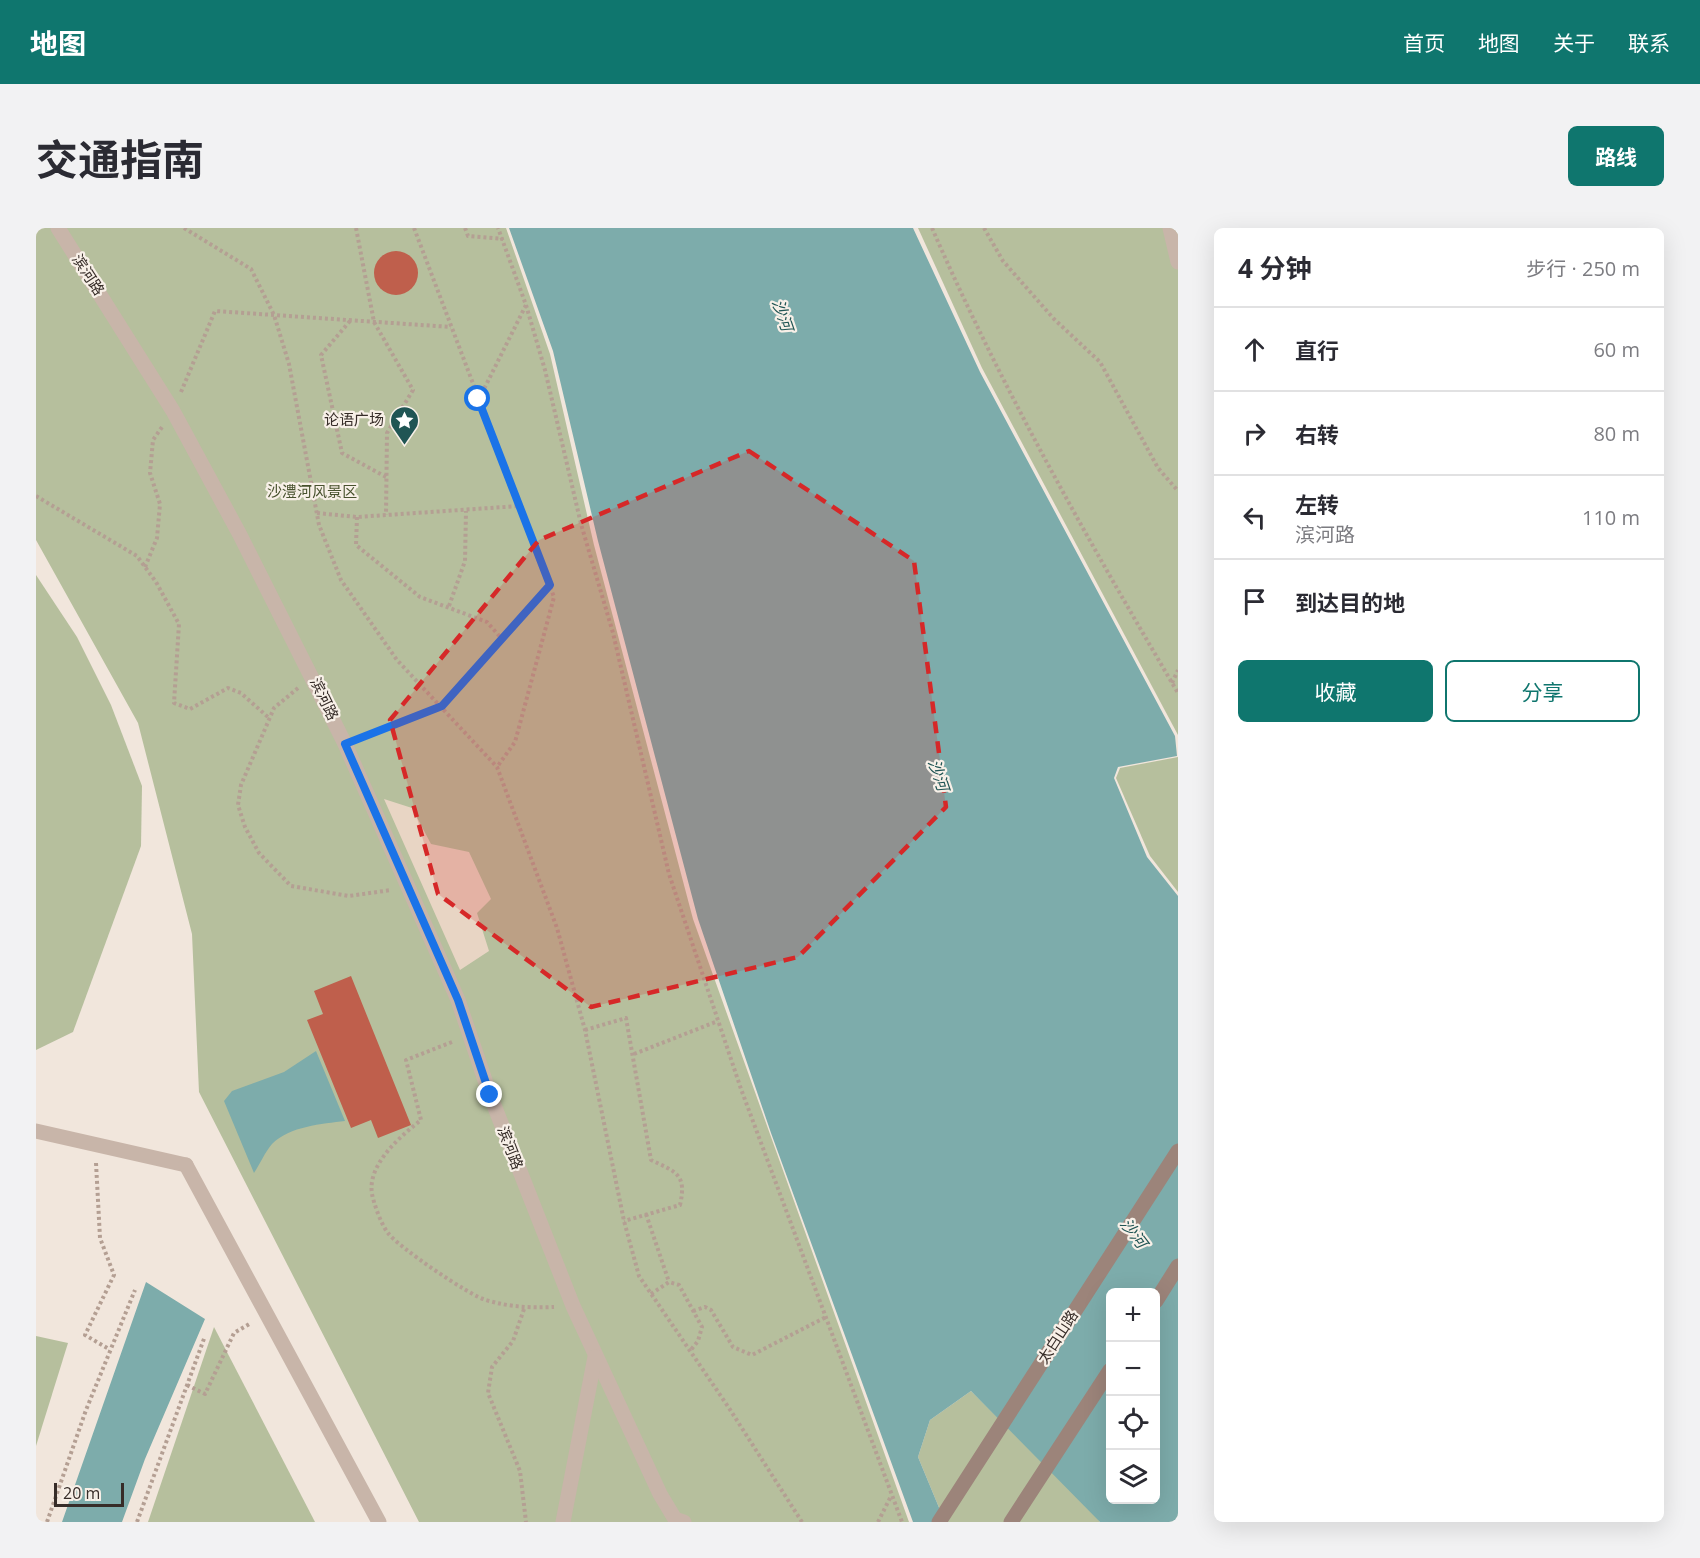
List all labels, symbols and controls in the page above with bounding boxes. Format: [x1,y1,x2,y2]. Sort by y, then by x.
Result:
text: 地图 [30,24,86,62]
text: 首页 [1403,29,1445,57]
text: 地图 [1478,29,1520,57]
text: 关于 [1553,29,1595,57]
text: 联系 [1628,29,1670,57]
button: 路线 [1568,126,1664,186]
text: 交通指南 [36,130,204,187]
street label: 滨河路 [68,250,109,299]
text: 4 分钟 [1238,250,1312,286]
text: 步行 · 250 m [1526,255,1640,282]
water label: 沙河 [767,296,800,337]
icon: ahead [1238,333,1271,366]
text: 直行 [1295,335,1339,365]
text: 60 m [1593,336,1640,363]
route start [464,385,490,411]
place icon: 论语广场 [389,404,421,446]
place label: 论语广场 [324,409,384,429]
icon: right [1238,417,1271,450]
text: 右转 [1295,419,1339,449]
text: 80 m [1593,420,1640,447]
park label: 沙澧河风景区 [267,481,357,501]
text: 左转 [1295,489,1339,519]
icon: left [1238,501,1271,534]
text: 110 m [1582,504,1640,531]
text: 滨河路 [1295,521,1355,548]
icon: arrive [1238,585,1271,618]
text: 到达目的地 [1295,587,1405,617]
button: 收藏 [1238,660,1433,722]
button: 分享 [1445,660,1640,722]
street label: 滨河路 [306,674,344,723]
water label: 沙河 [923,756,956,797]
route end [476,1081,502,1107]
street label: 滨河路 [494,1123,528,1172]
water label: 沙河 [1116,1214,1154,1255]
map controls [1106,1288,1160,1504]
button: + [1106,1288,1160,1342]
street label: 太白山路 [1032,1306,1082,1367]
button: − [1106,1342,1160,1396]
button: locate [1106,1396,1160,1450]
button: layers [1106,1450,1160,1504]
scale bar [54,1480,124,1508]
text: 20 m [63,1482,100,1504]

